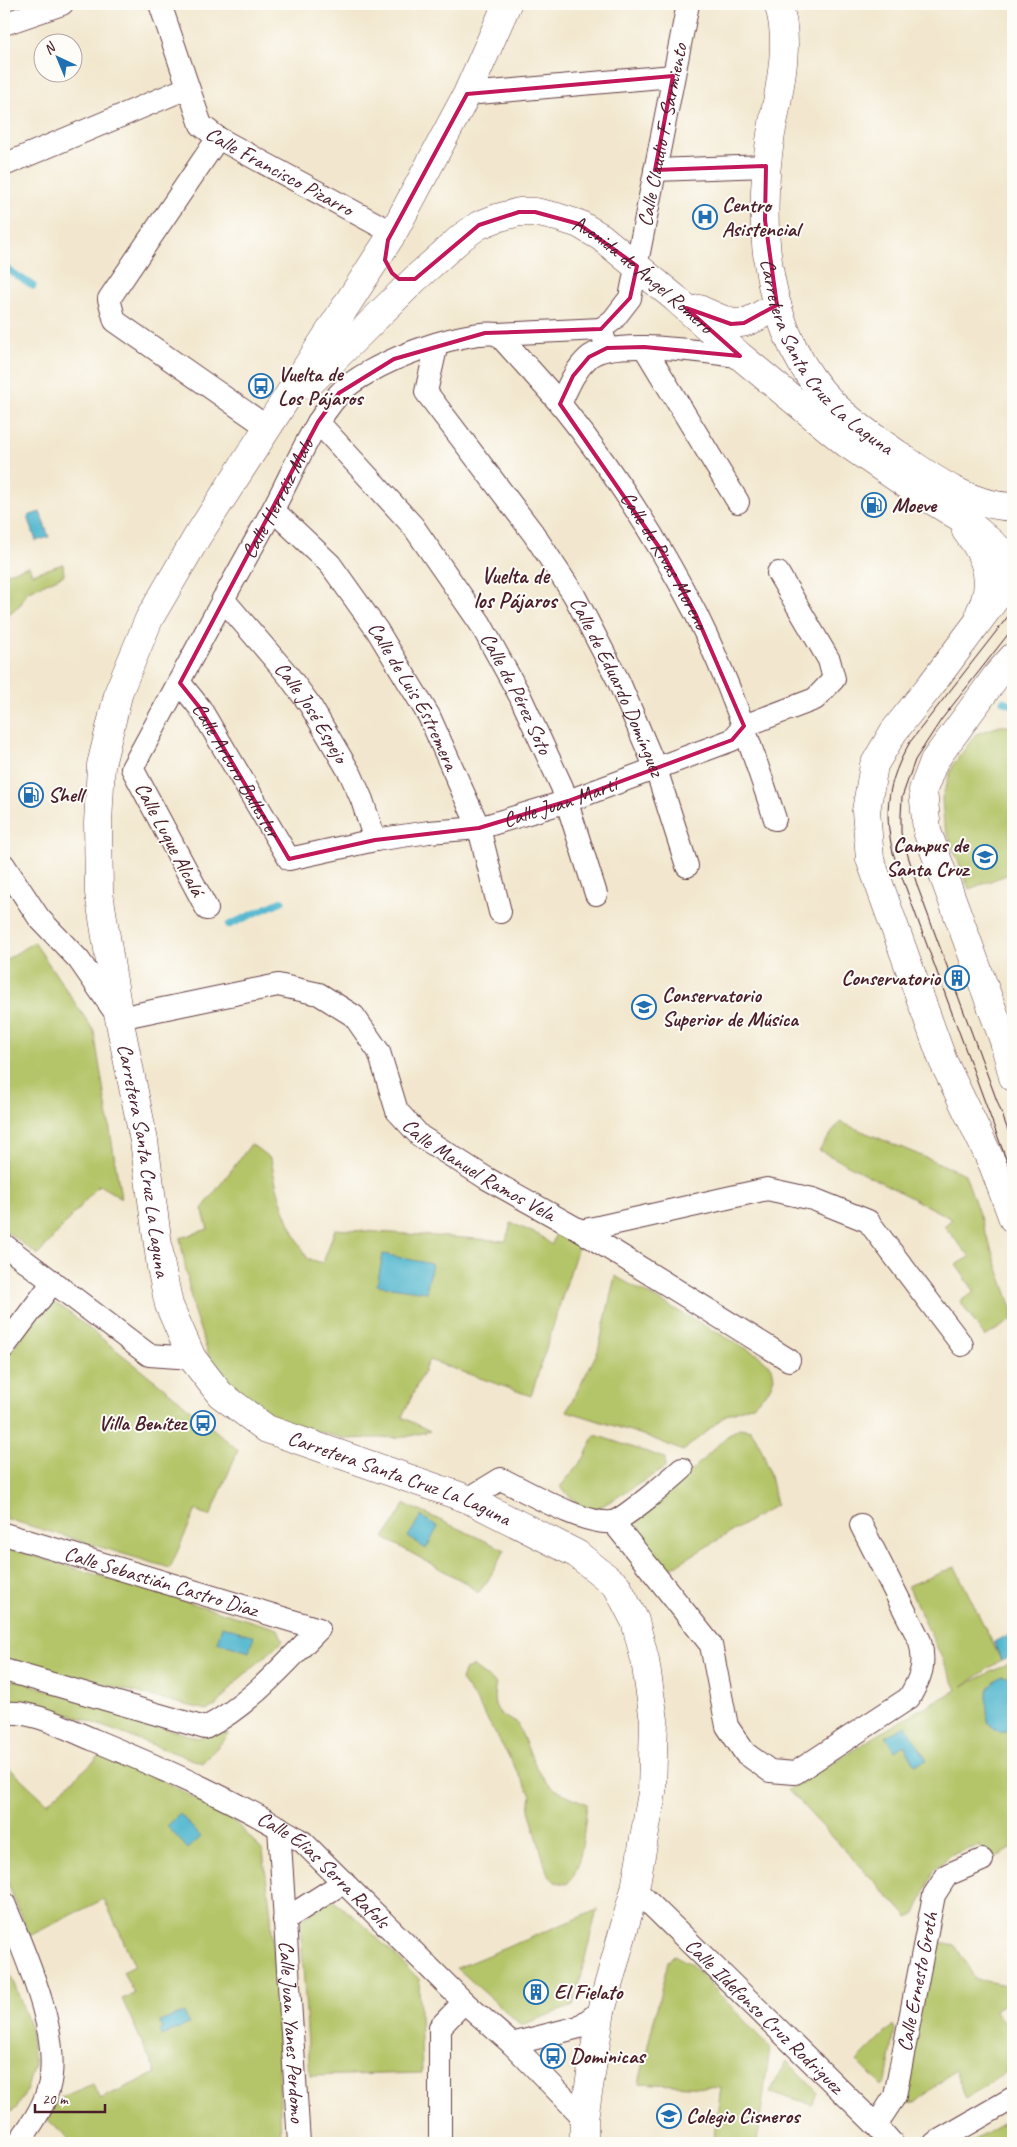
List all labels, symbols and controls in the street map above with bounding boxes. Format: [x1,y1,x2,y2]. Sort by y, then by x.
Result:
north arrow [32,32,82,82]
text: N [40,38,60,58]
street label: Calle Claudio F. Sarmiento [631,40,693,229]
street label: Calle Francisco Pizarro [200,120,360,223]
place label: Centro Asistencial [722,192,804,242]
hospital icon: Centro Asistencial [692,204,718,230]
street label: Avenida de Ángel Romero [569,210,720,340]
street label: Carretera Santa Cruz La Laguna [755,257,900,461]
place label: Vuelta de Los Pájaros [278,361,365,411]
bus stop icon: Vuelta de Los Pájaros [248,373,274,399]
street label: Calle Herráiz Malo [235,433,320,563]
street label: Calle de Rivas Moreno [615,486,716,636]
fuel station icon: Moeve [861,492,887,518]
place label: Moeve [892,492,938,518]
district label: Vuelta de los Pájaros [474,562,559,615]
street label: Calle de Eduardo Domínguez [564,592,671,781]
street label: Calle de Luis Estremera [362,616,465,776]
street label: Calle de Pérez Soto [475,628,559,760]
street label: Calle José Espejo [269,656,355,770]
street label: Calle Arturo Ballester [187,698,288,845]
street label: Calle Juan Martí [500,770,624,833]
street label: Calle Luque Alcalá [129,778,212,902]
fuel station icon: Shell [18,782,44,808]
place label: Shell [48,782,87,808]
place label: Campus de Santa Cruz [886,832,970,882]
school or university icon: Campus de Santa Cruz [972,844,998,870]
place label: Conservatorio [841,965,941,991]
building icon: Conservatorio [944,965,970,991]
place label: Conservatorio Superior de Música [662,982,799,1032]
school or university icon: Conservatorio Superior de Música [631,994,657,1020]
street label: Carretera Santa Cruz La Laguna [112,1042,176,1281]
street label: Calle Manuel Ramos Vela [397,1113,562,1228]
place label: Villa Benítez [98,1410,188,1436]
bus stop icon: Villa Benítez [190,1410,216,1436]
street label: Carretera Santa Cruz La Laguna [285,1424,516,1532]
street label: Calle Sebastián Castro Díaz [61,1540,263,1623]
street label: Calle Elias Serra Rafols [253,1805,397,1935]
street label: Calle Ernesto Groth [891,1909,943,2054]
street label: Calle Ildefonso Cruz Rodriguez [680,1932,851,2100]
street label: Calle Juan Yanes Perdomo [273,1940,311,2125]
building icon: El Fielato [523,1979,549,2005]
place label: El Fielato [554,1979,624,2005]
bus stop icon: Dominicas [540,2043,566,2069]
place label: Dominicas [570,2043,647,2069]
scale bar [35,2082,105,2114]
text: 20 m [42,2090,69,2109]
school or university icon: Colegio Cisneros [656,2103,682,2129]
place label: Colegio Cisneros [686,2103,802,2129]

